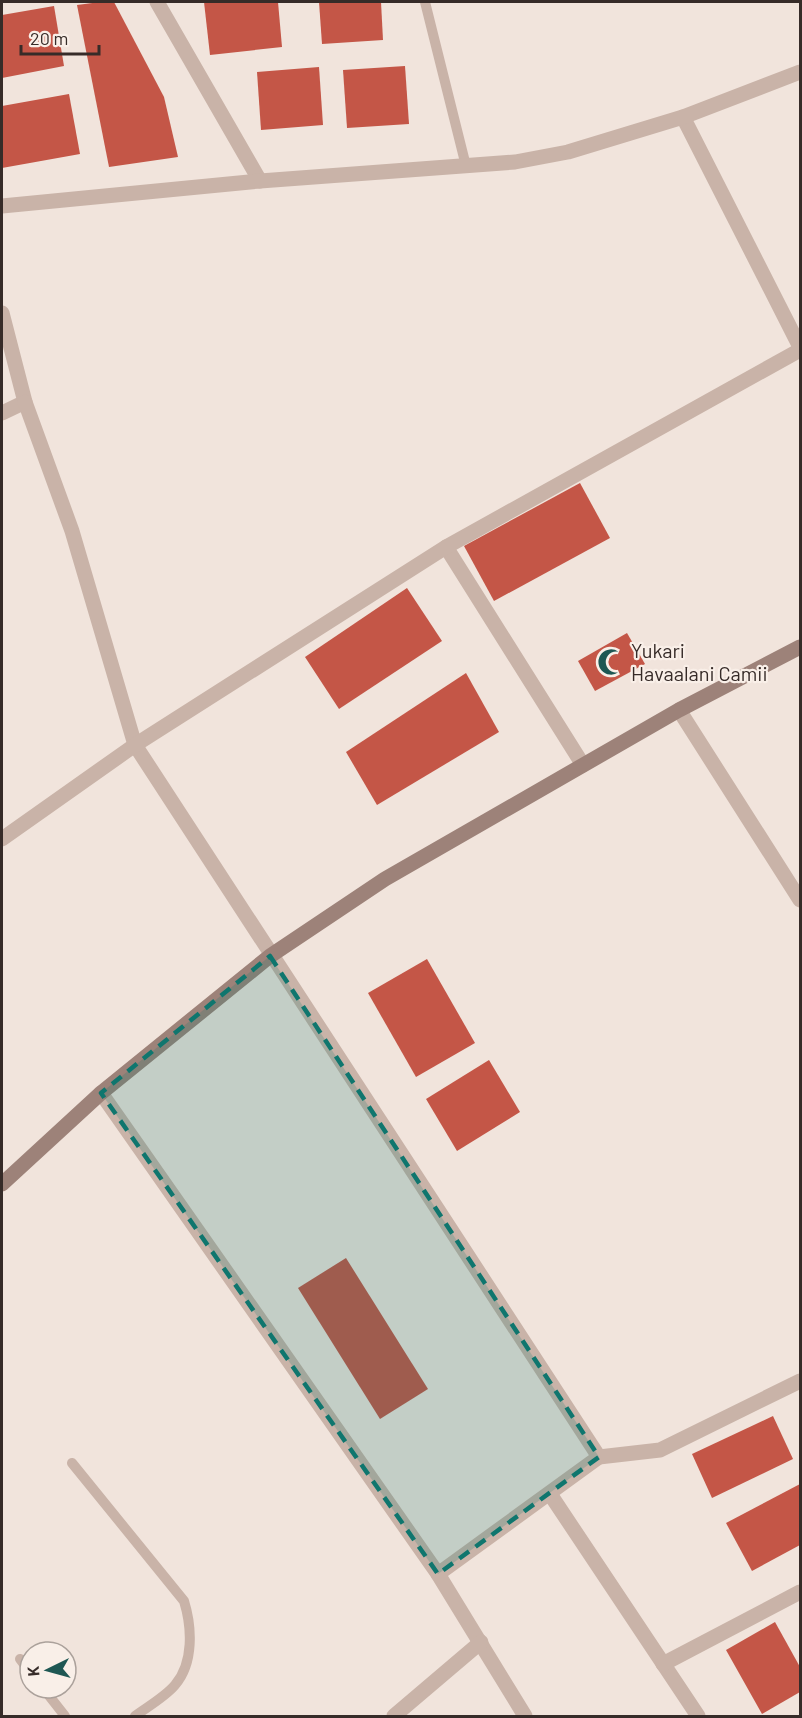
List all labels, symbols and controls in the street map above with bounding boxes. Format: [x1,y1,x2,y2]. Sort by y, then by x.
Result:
scale bar [21,18,99,56]
text: 20 m [30,27,68,49]
place label: Yukari Havaalani Camii [631,638,768,685]
mosque icon: Yukari Havaalani Camii [596,647,626,677]
north arrow [18,1640,78,1700]
text: K [23,1666,42,1677]

